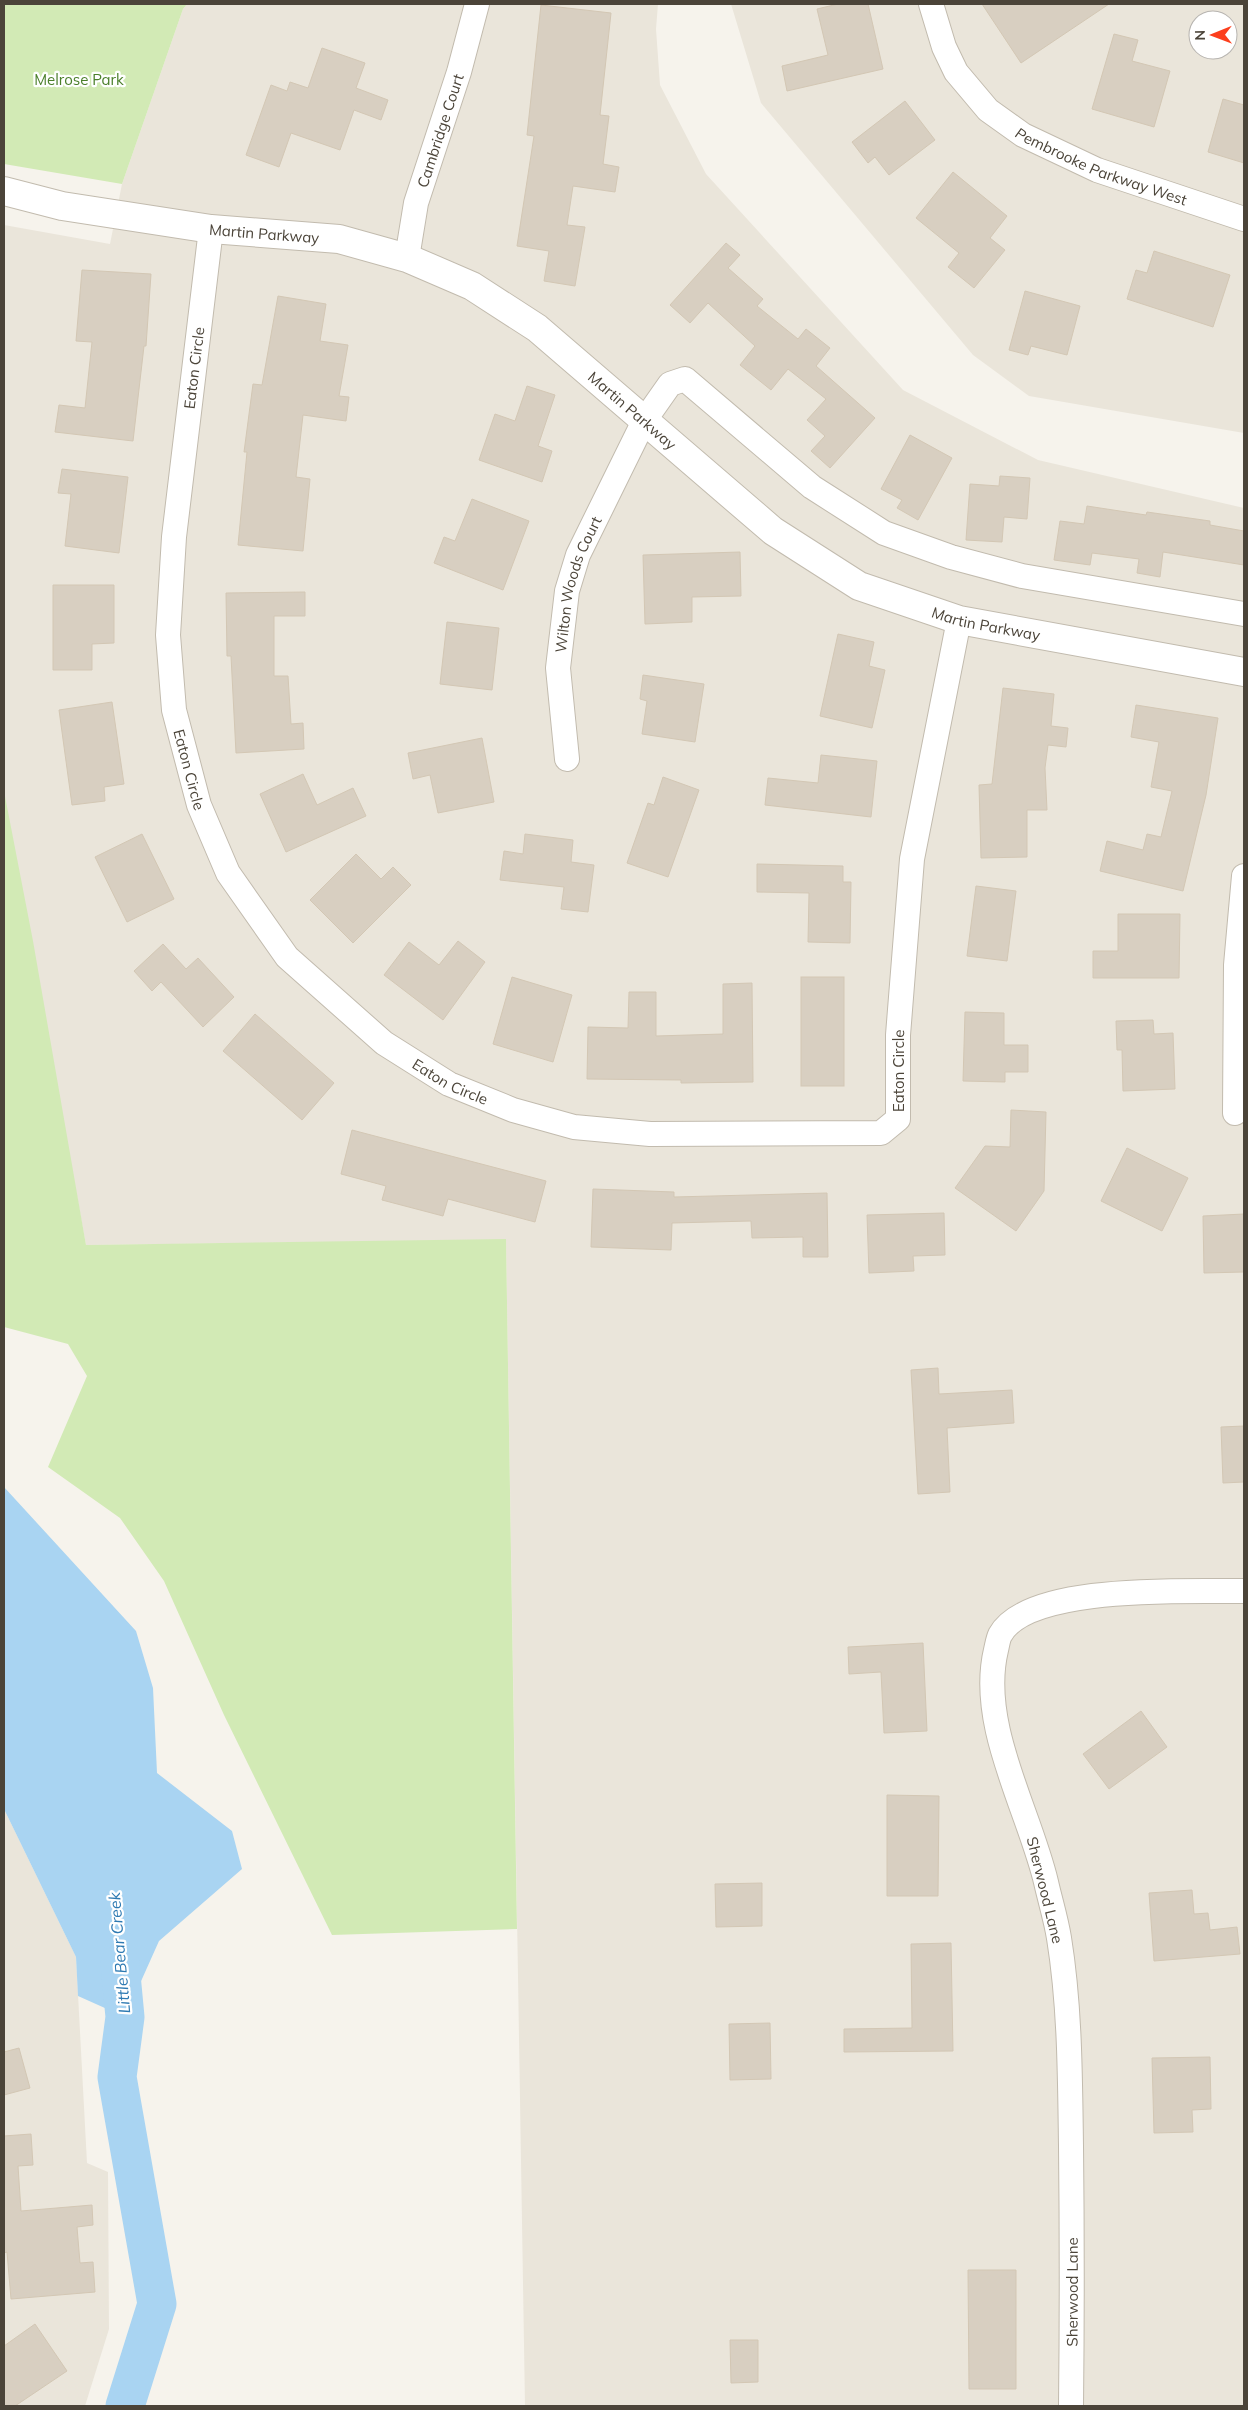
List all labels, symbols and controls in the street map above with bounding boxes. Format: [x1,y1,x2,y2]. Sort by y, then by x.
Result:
north arrow [1188,10,1238,60]
text: N [1191,30,1209,41]
park label: Melrose Park [34,70,124,89]
street label: Cambridge Court [412,71,467,190]
street label: Pembrooke Parkway West [1012,123,1190,209]
street label: Martin Parkway [208,219,320,247]
street label: Eaton Circle [180,326,208,410]
street label: Martin Parkway [585,367,681,454]
street label: Wilton Woods Court [550,513,605,654]
street label: Martin Parkway [929,602,1042,644]
street label: Eaton Circle [170,727,209,813]
street label: Eaton Circle [888,1029,908,1112]
street label: Eaton Circle [409,1054,491,1108]
street label: Sherwood Lane [1023,1835,1067,1945]
water label: Little Bear Creek [104,1891,134,2014]
street label: Sherwood Lane [1062,2237,1081,2347]

